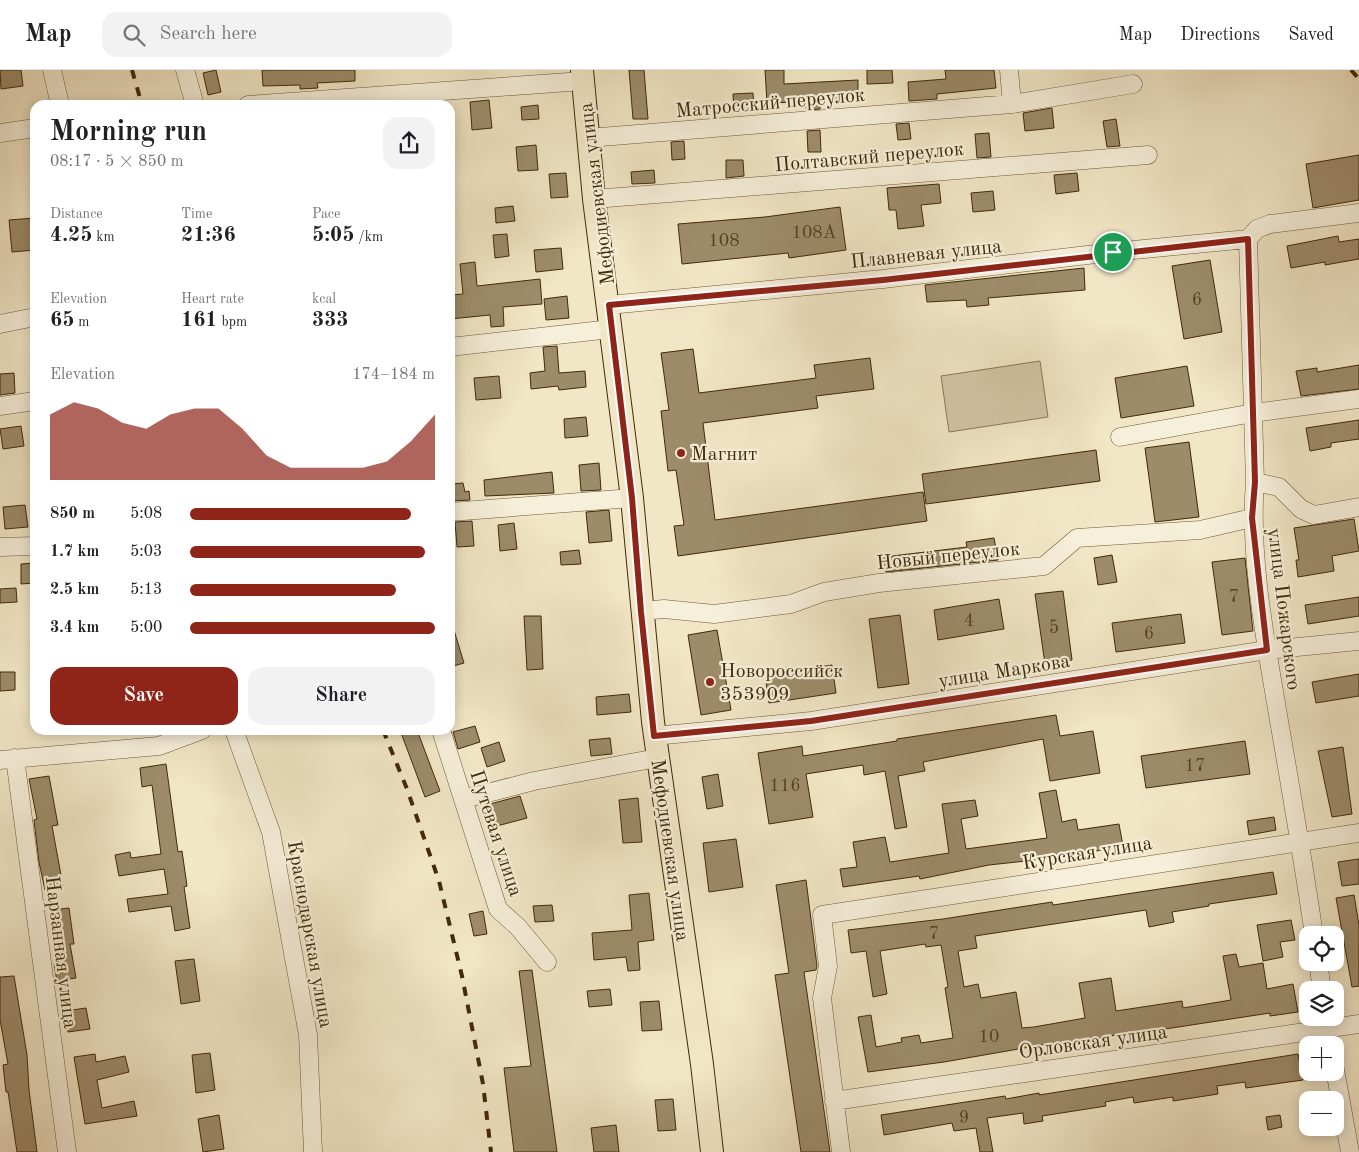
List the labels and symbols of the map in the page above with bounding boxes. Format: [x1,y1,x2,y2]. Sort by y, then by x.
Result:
street label: Матросский переулок [675,86,866,122]
street label: Мефодиевская улица [577,101,619,286]
street label: Полтавский переулок [774,140,965,176]
house number: 108А [791,224,837,242]
pin [1092,231,1134,273]
house number: 108 [708,232,740,250]
street label: Плавневая улица [850,237,1003,273]
house number: 6 [1192,291,1202,309]
place label: Магнит [691,445,758,465]
marker: Магнит [675,447,687,459]
street label: улица Пожарского [1263,527,1303,692]
street label: Новый переулок [876,540,1021,574]
house number: 7 [1229,588,1239,606]
house number: 4 [964,612,974,630]
house number: 5 [1049,619,1059,637]
house number: 6 [1144,625,1154,643]
street label: улица Маркова [937,652,1072,692]
place label: Новороссийск 353909 [720,662,843,705]
marker: Новороссийск 353909 [704,676,716,688]
house number: 17 [1185,757,1205,775]
street label: Мефодиевская улица [646,758,692,943]
street label: Путевая улица [465,768,525,899]
house number: 116 [769,777,801,795]
street label: Курская улица [1021,834,1154,874]
street label: Краснодарская улица [283,839,335,1030]
street label: Нарзанная улица [41,875,79,1030]
house number: 7 [929,925,939,943]
street label: Орловская улица [1018,1023,1169,1063]
house number: 10 [979,1028,999,1046]
house number: 9 [959,1109,969,1127]

